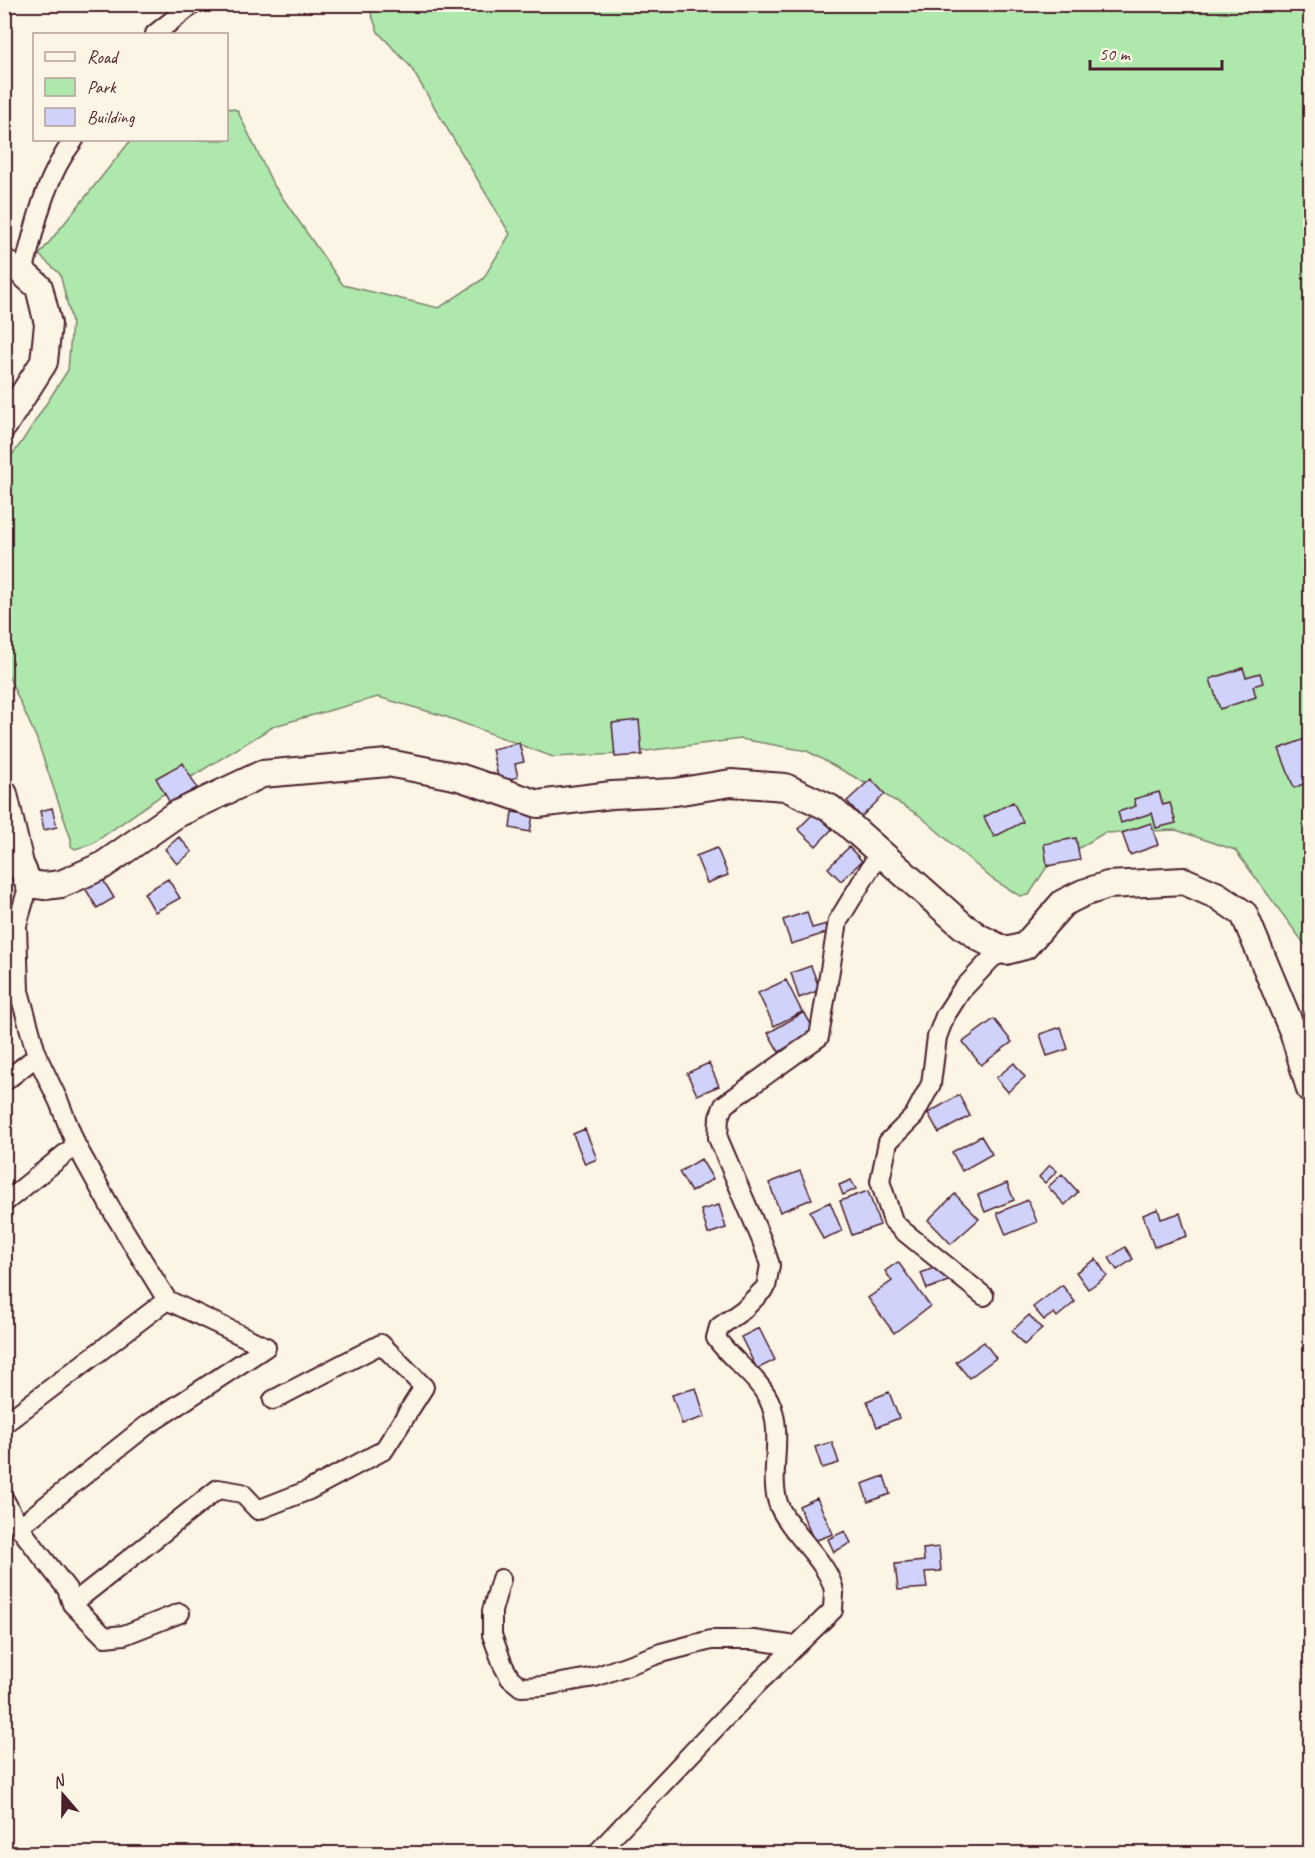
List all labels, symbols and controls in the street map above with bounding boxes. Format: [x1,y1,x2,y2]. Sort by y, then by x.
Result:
legend [33,33,228,141]
scale bar [1090,33,1222,71]
text: 50 m [1099,43,1132,65]
text: Road [87,46,120,68]
text: Park [87,76,117,98]
text: Building [87,106,136,128]
north arrow [33,1765,93,1825]
text: N [50,1770,69,1793]

